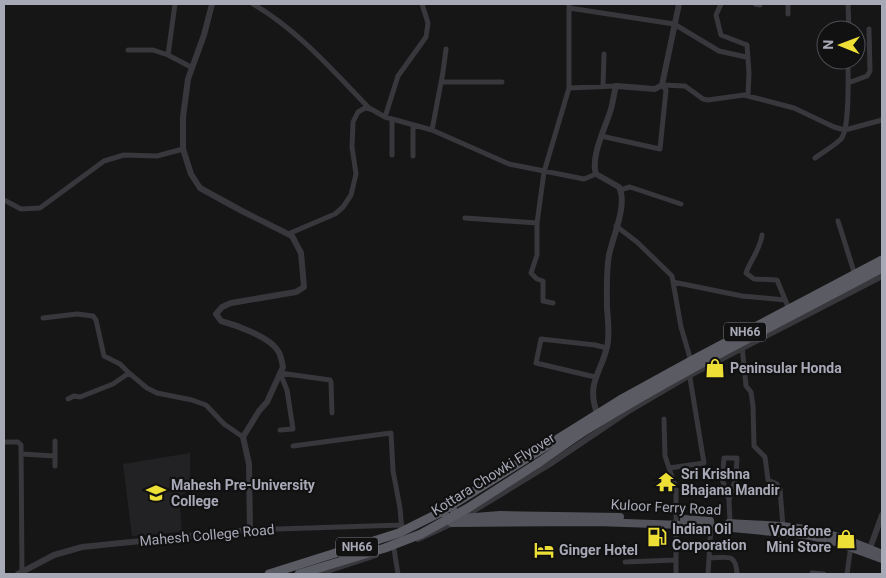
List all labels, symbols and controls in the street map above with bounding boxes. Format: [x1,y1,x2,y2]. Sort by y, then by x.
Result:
north arrow [816,20,866,70]
text: N [820,40,836,50]
road number: NH66 [724,322,766,342]
shop icon: Peninsular Honda [704,357,726,379]
place label: Peninsular Honda [730,360,842,376]
street label: Kottara Chowki Flyover [428,429,558,519]
place label: Sri Krishna Bhajana Mandir [681,466,780,498]
temple icon: Sri Krishna Bhajana Mandir [655,471,677,493]
place label: Mahesh Pre-University College [171,477,316,509]
school or university icon: Mahesh Pre-University College [145,482,167,504]
street label: Kuloor Ferry Road [610,496,722,518]
street label: Mahesh College Road [139,521,275,549]
place label: Indian Oil Corporation [672,521,747,553]
place label: Vodafone Mini Store [766,523,831,555]
fuel station icon: Indian Oil Corporation [646,526,668,548]
shop icon: Vodafone Mini Store [835,528,857,550]
road number: NH66 [336,538,378,556]
hotel icon: Ginger Hotel [533,539,555,561]
place label: Ginger Hotel [559,542,638,558]

